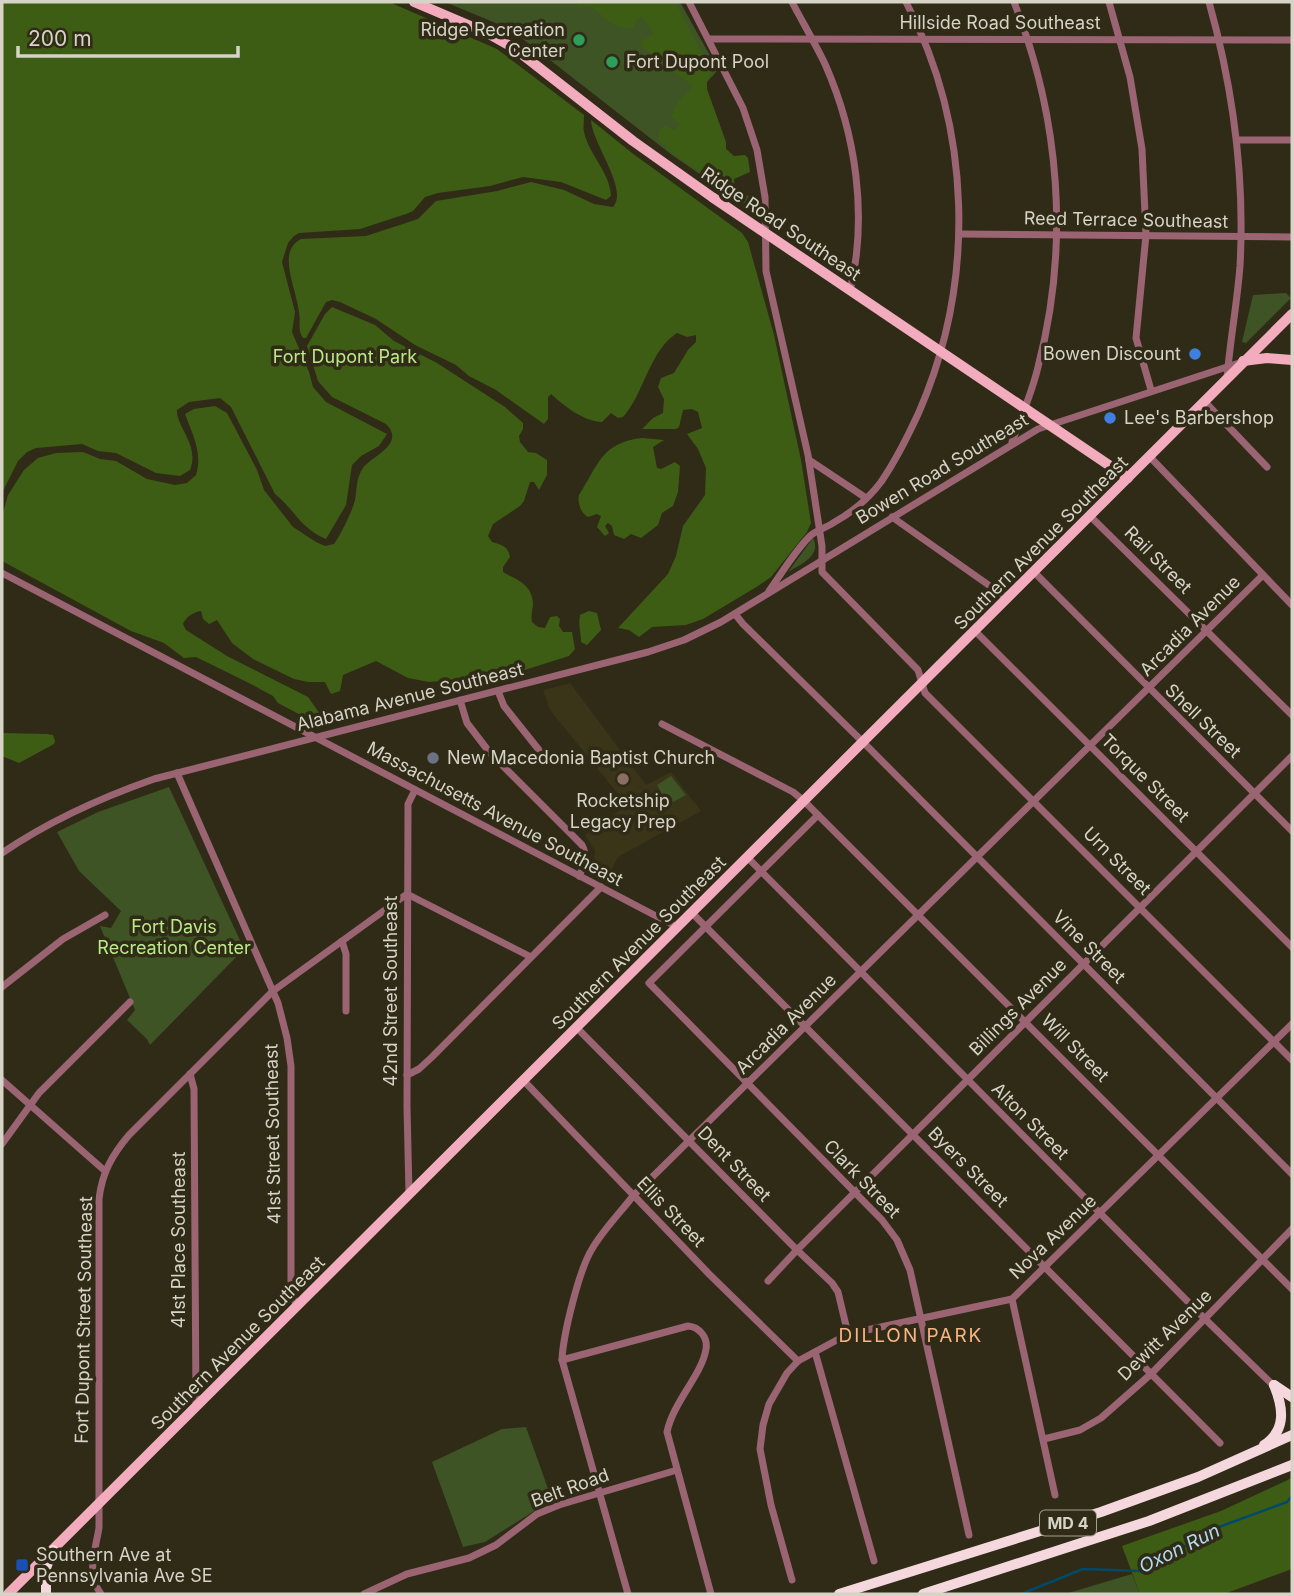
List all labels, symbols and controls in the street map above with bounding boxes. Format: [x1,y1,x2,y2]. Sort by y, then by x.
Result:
street label: Hillside Road Southeast [899,12,1101,33]
scale bar [18,14,238,58]
place label: Ridge Recreation Center [420,19,565,61]
text: 200 m [28,26,92,51]
marker: Ridge Recreation Center [571,32,587,48]
place label: Fort Dupont Pool [626,51,769,72]
marker: Fort Dupont Pool [604,54,620,70]
street label: Ridge Road Southeast [698,162,865,285]
street label: Reed Terrace Southeast [1024,207,1229,232]
place label: Bowen Discount [1043,343,1181,364]
park label: Fort Dupont Park [273,346,417,367]
marker: Bowen Discount [1187,346,1203,362]
place label: Lee's Barbershop [1124,407,1274,428]
street label: Bowen Road Southeast [852,409,1032,528]
marker: Lee's Barbershop [1102,410,1118,426]
street label: Southern Avenue Southeast [950,451,1132,634]
street label: Rail Street [1120,522,1196,598]
street label: Arcadia Avenue [1135,571,1244,680]
street label: Alabama Avenue Southeast [294,658,526,735]
street label: Shell Street [1161,679,1246,762]
street label: Torque Street [1097,729,1194,826]
street label: Massachusetts Avenue Southeast [364,737,627,890]
place label: New Macedonia Baptist Church [447,747,715,768]
marker: New Macedonia Baptist Church [425,750,441,766]
marker: Rocketship Legacy Prep [615,771,631,787]
place label: Rocketship Legacy Prep [570,790,676,832]
street label: Urn Street [1079,822,1156,899]
street label: Southern Avenue Southeast [548,851,730,1034]
street label: 42nd Street Southeast [380,895,401,1086]
street label: Vine Street [1049,906,1130,987]
park label: Fort Davis Recreation Center [97,916,251,958]
street label: Billings Avenue [965,954,1071,1060]
street label: Arcadia Avenue [731,969,840,1078]
street label: Will Street [1037,1010,1113,1086]
street label: 41st Street Southeast [260,1043,285,1224]
street label: Alton Street [988,1078,1073,1164]
street label: Dent Street [694,1122,775,1206]
street label: Byers Street [924,1122,1013,1211]
street label: Clark Street [820,1135,905,1222]
street label: 41st Place Southeast [168,1152,189,1328]
street label: Ellis Street [633,1172,710,1251]
street label: Nova Avenue [1005,1190,1100,1283]
street label: Fort Dupont Street Southeast [71,1196,96,1444]
street label: Southern Avenue Southeast [147,1251,329,1434]
street label: Dewitt Avenue [1114,1285,1216,1385]
district label: DILLON PARK [839,1324,983,1347]
street label: Belt Road [528,1464,612,1511]
road number: MD 4 [1040,1511,1096,1536]
water label: Oxon Run [1135,1519,1223,1578]
place label: Southern Ave at Pennsylvania Ave SE [36,1544,213,1586]
marker: Southern Ave at Pennsylvania Ave SE [14,1557,30,1573]

